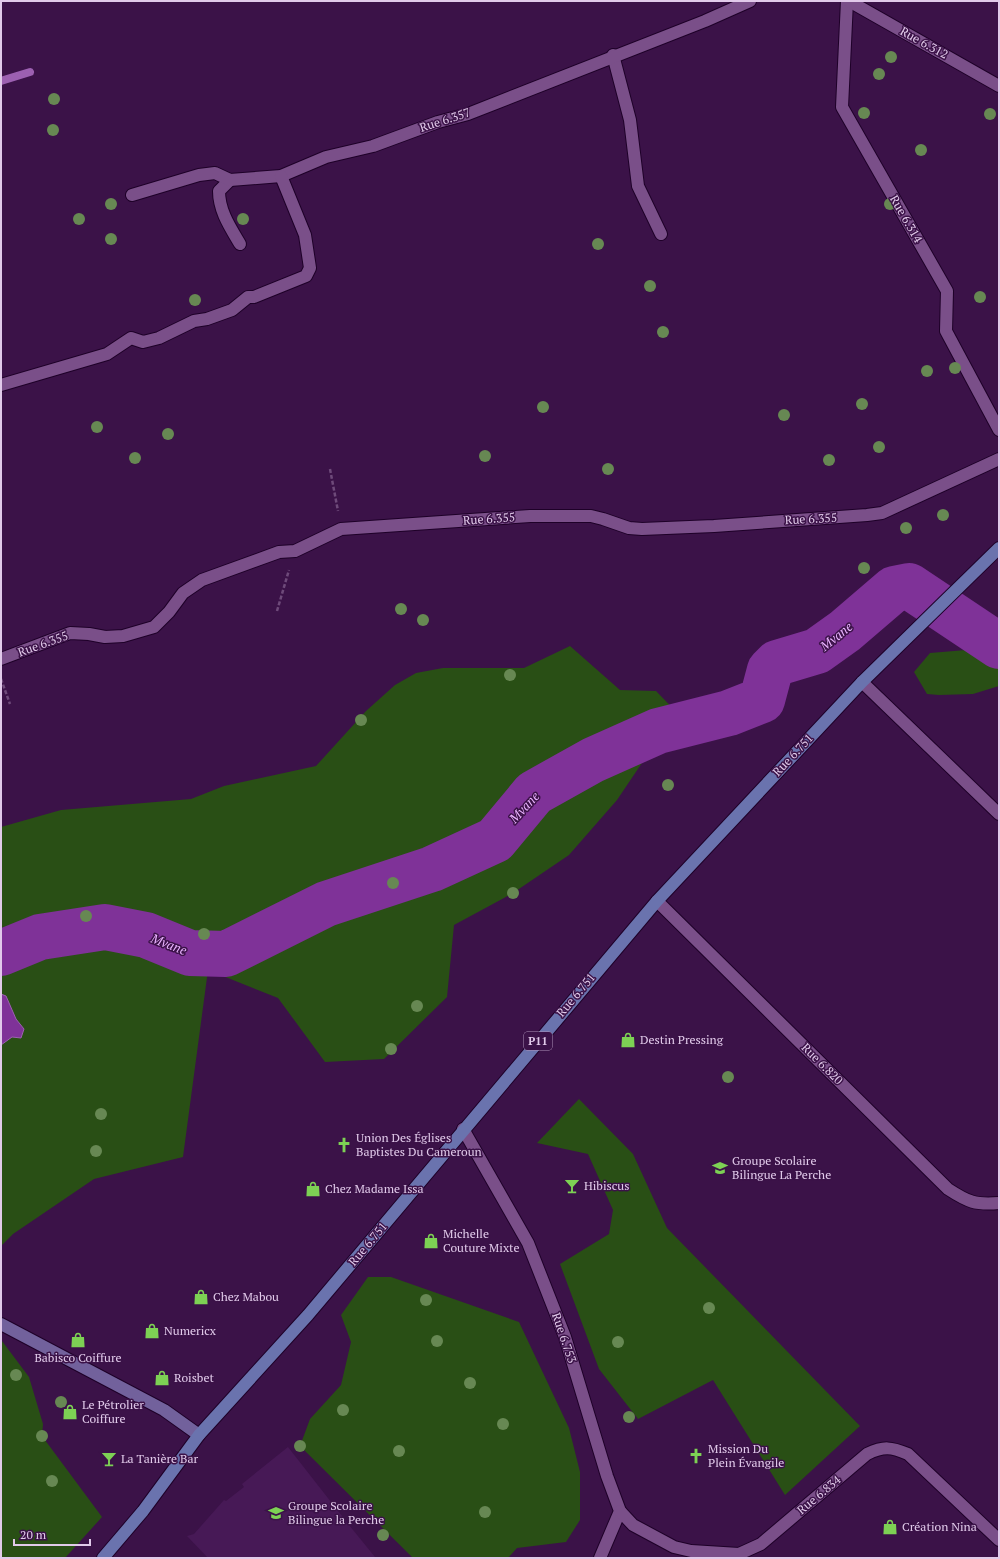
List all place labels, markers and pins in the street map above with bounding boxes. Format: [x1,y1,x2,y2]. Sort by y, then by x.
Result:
shop icon: Destin Pressing [619,1031,637,1049]
place label: Destin Pressing [640,1032,724,1047]
place label: Union Des Églises Baptistes Du Cameroun [356,1130,482,1159]
church icon: Union Des Églises Baptistes Du Cameroun [335,1136,353,1154]
place label: Groupe Scolaire Bilingue La Perche [732,1153,831,1182]
school or university icon: Groupe Scolaire Bilingue La Perche [711,1159,729,1177]
bar icon: Hibiscus [563,1177,581,1195]
place label: Hibiscus [584,1178,629,1193]
shop icon: Chez Madame Issa [304,1180,322,1198]
place label: Chez Madame Issa [325,1181,424,1196]
place label: Michelle Couture Mixte [443,1226,520,1255]
shop icon: Michelle Couture Mixte [422,1232,440,1250]
shop icon: Chez Mabou [192,1288,210,1306]
place label: Chez Mabou [213,1289,279,1304]
shop icon: Numericx [143,1322,161,1340]
place label: Numericx [164,1323,217,1338]
shop icon: Babisco Coiffure [69,1331,87,1349]
place label: Babisco Coiffure [34,1350,122,1365]
shop icon: Roisbet [153,1369,171,1387]
place label: Roisbet [174,1370,214,1385]
place label: Le Pétrolier Coiffure [82,1397,144,1426]
shop icon: Le Pétrolier Coiffure [61,1403,79,1421]
place label: Mission Du Plein Évangile [708,1441,784,1470]
church icon: Mission Du Plein Évangile [687,1447,705,1465]
bar icon: La Tanière Bar [100,1450,118,1468]
place label: La Tanière Bar [121,1451,198,1466]
place label: Groupe Scolaire Bilingue la Perche [288,1498,384,1527]
school or university icon: Groupe Scolaire Bilingue la Perche [267,1504,285,1522]
shop icon: Création Nina [881,1518,899,1536]
place label: Création Nina [902,1519,977,1534]

